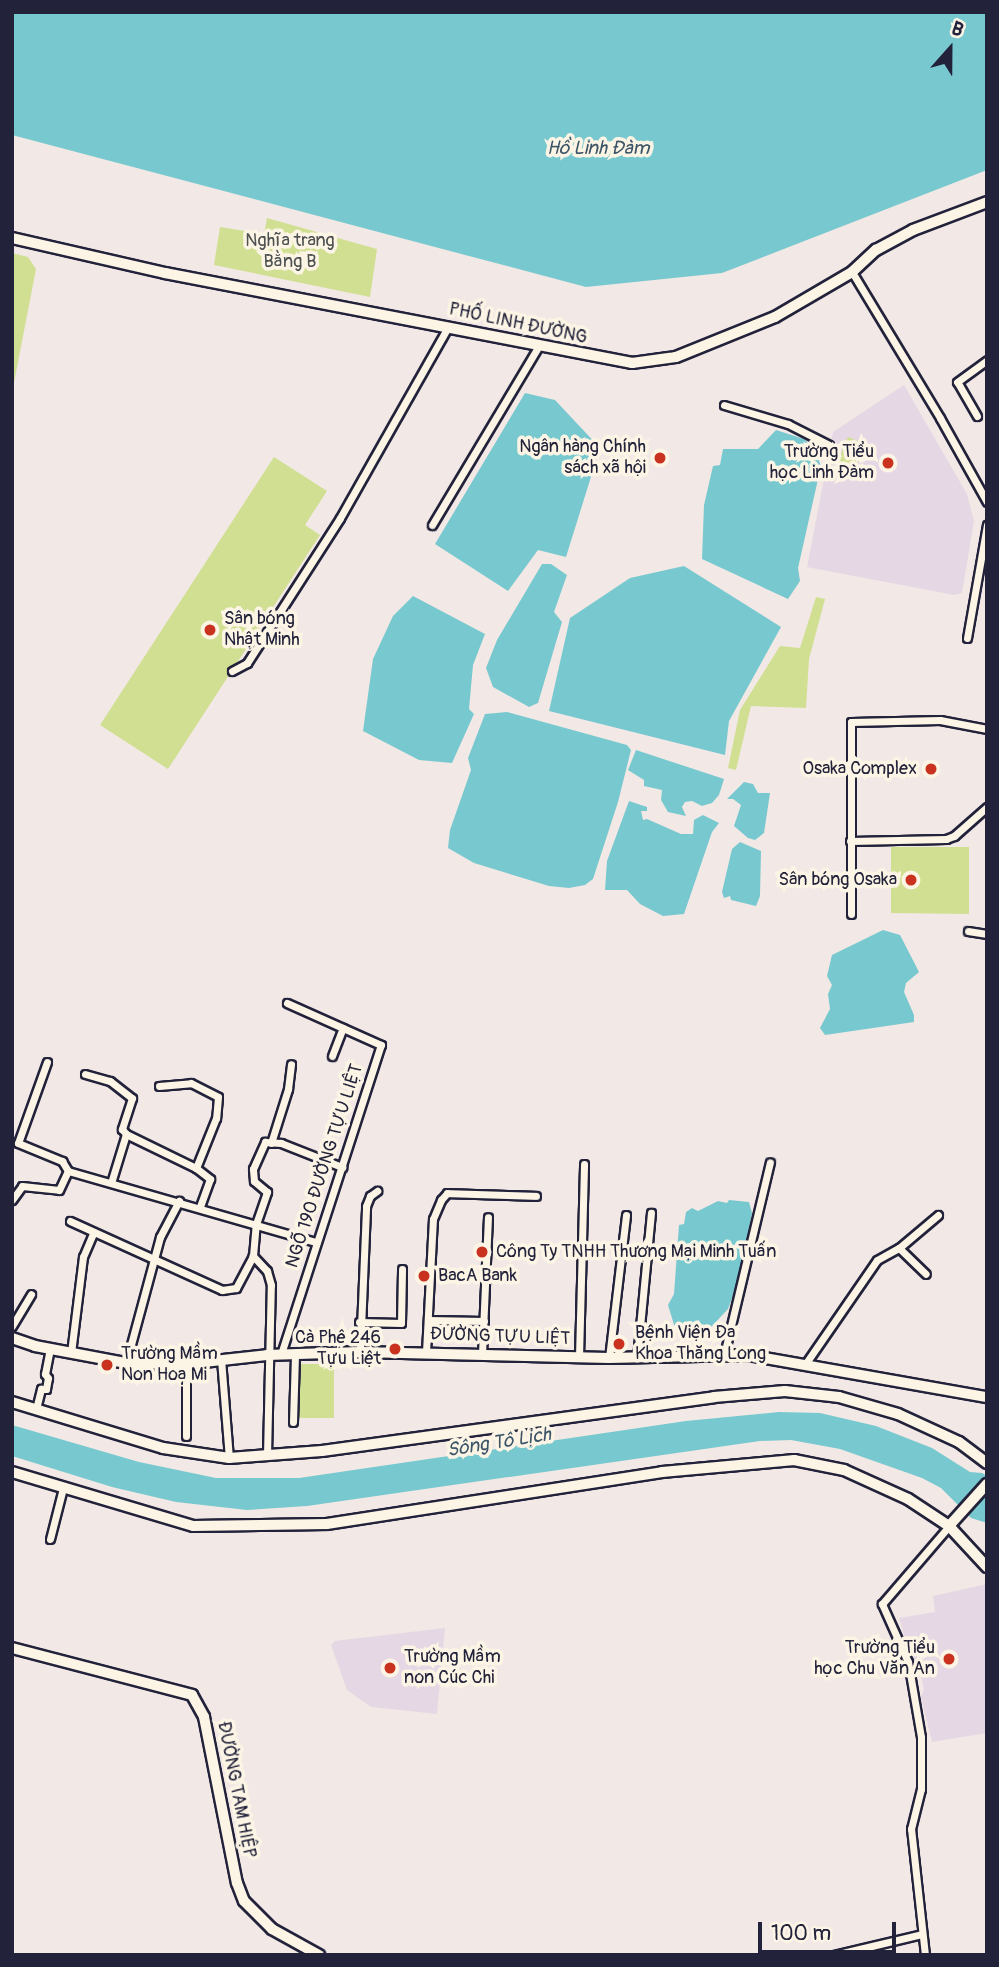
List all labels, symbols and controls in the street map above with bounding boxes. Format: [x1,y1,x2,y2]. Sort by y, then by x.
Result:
north arrow [915,14,985,84]
text: B [948,16,967,43]
water label: Hồ Linh Đàm [547,138,649,160]
park label: Nghĩa trang Bằng B [245,231,335,274]
street label: PHỐ LINH ĐƯỜNG [447,299,589,349]
place label: Ngân hàng Chính sách xã hội [519,437,646,480]
place label: Trường Tiểu học Linh Đàm [770,442,874,484]
marker: Ngân hàng Chính sách xã hội [652,450,668,466]
marker: Trường Tiểu học Linh Đàm [880,455,896,471]
place label: Sân bóng Nhật Minh [224,609,300,652]
marker: Sân bóng Nhật Minh [202,622,218,638]
place label: Osaka Complex [803,758,917,780]
marker: Osaka Complex [923,761,939,777]
place label: Sân bóng Osaka [778,869,897,891]
marker: Sân bóng Osaka [903,872,919,888]
street label: NGÕ 190 ĐƯỜNG TỰU LIỆT [282,1061,368,1271]
place label: Công Ty TNHH Thương Mại Minh Tuấn [496,1241,776,1263]
marker: Công Ty TNHH Thương Mại Minh Tuấn [474,1244,490,1260]
place label: BacA Bank [438,1265,517,1287]
marker: BacA Bank [416,1268,432,1284]
place label: Bệnh Viện Đa Khoa Thăng Long [635,1323,766,1366]
street label: ĐƯỜNG TỰU LIỆT [430,1324,570,1350]
place label: Cà Phê 246 Tựu Liệt [295,1328,381,1370]
marker: Bệnh Viện Đa Khoa Thăng Long [609,1334,629,1354]
marker: Cà Phê 246 Tựu Liệt [387,1341,403,1357]
place label: Trường Mầm Non Hoạ Mi [121,1344,218,1386]
marker: Trường Mầm Non Hoạ Mi [99,1357,115,1373]
water label: Sông Tô Lịch [445,1424,553,1462]
place label: Trường Tiểu học Chu Văn An [814,1638,935,1680]
place label: Trường Mầm non Cúc Chi [404,1647,501,1690]
marker: Trường Tiểu học Chu Văn An [941,1651,957,1667]
marker: Trường Mầm non Cúc Chi [382,1660,398,1676]
street label: ĐƯỜNG TAM HIỆP [212,1720,260,1860]
scale bar [761,1908,899,1952]
text: 100 m [771,1920,831,1947]

